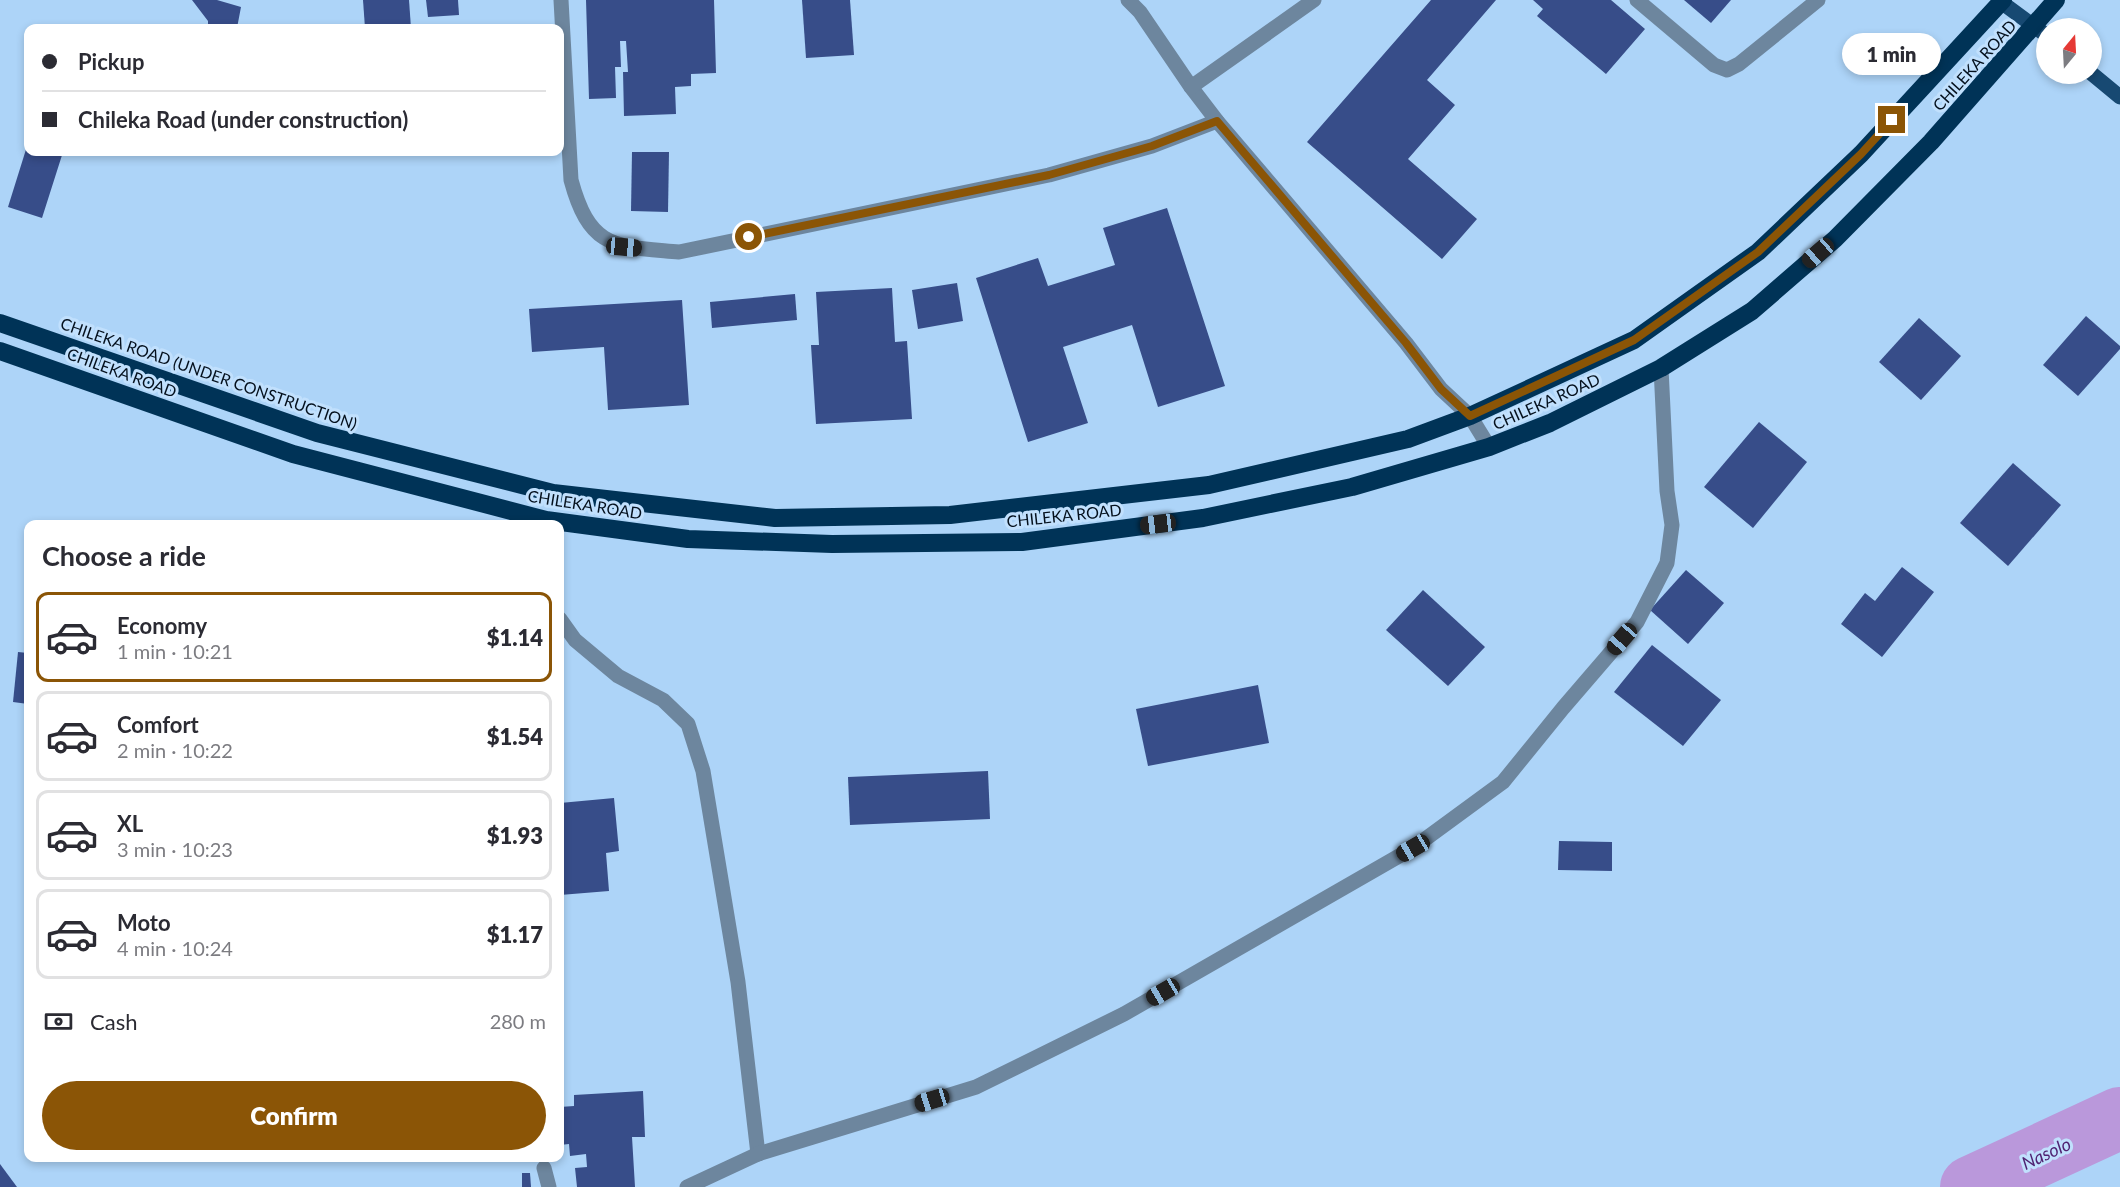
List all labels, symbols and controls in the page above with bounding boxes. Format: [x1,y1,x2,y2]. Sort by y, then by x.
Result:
street label: CHILEKA ROAD [1928,16,2020,114]
north arrow [2036,18,2102,84]
map controls [2036,18,2102,84]
callout: 1 min [1842,33,1942,75]
text: 1 min [1867,42,1916,66]
text: Pickup [78,48,144,75]
text: Chileka Road (under construction) [78,106,408,133]
route end [1878,106,1905,133]
route start [735,223,762,250]
car [1799,234,1837,272]
car [605,236,643,258]
street label: CHILEKA ROAD (UNDER CONSTRUCTION) [58,313,360,433]
street label: CHILEKA ROAD [65,343,179,401]
street label: CHILEKA ROAD [1489,369,1603,433]
street label: CHILEKA ROAD [527,486,643,522]
street label: CHILEKA ROAD [1006,500,1122,530]
car [1139,513,1177,535]
text: Choose a ride [42,539,206,572]
icon: car [45,610,99,664]
text: Economy [117,612,207,639]
car [1603,620,1641,658]
text: $1.14 [487,624,543,651]
text: 1 min · 10:21 [117,639,233,663]
icon: car [45,709,99,763]
text: Comfort [117,711,199,738]
text: $1.54 [487,723,543,750]
text: 2 min · 10:22 [117,738,233,762]
icon: car [45,808,99,862]
text: XL [117,810,143,837]
text: $1.93 [487,822,543,849]
car [1393,831,1433,865]
text: 3 min · 10:23 [117,837,233,861]
icon: car [45,907,99,961]
text: Moto [117,909,171,936]
text: $1.17 [487,921,543,948]
text: 4 min · 10:24 [117,936,233,960]
car [1143,975,1183,1009]
icon: cash [42,1005,75,1038]
text: Cash [90,1008,137,1035]
text: 280 m [490,1009,546,1033]
button: Confirm [42,1081,546,1150]
car [912,1086,952,1114]
water label: Nasolo [2018,1132,2074,1174]

